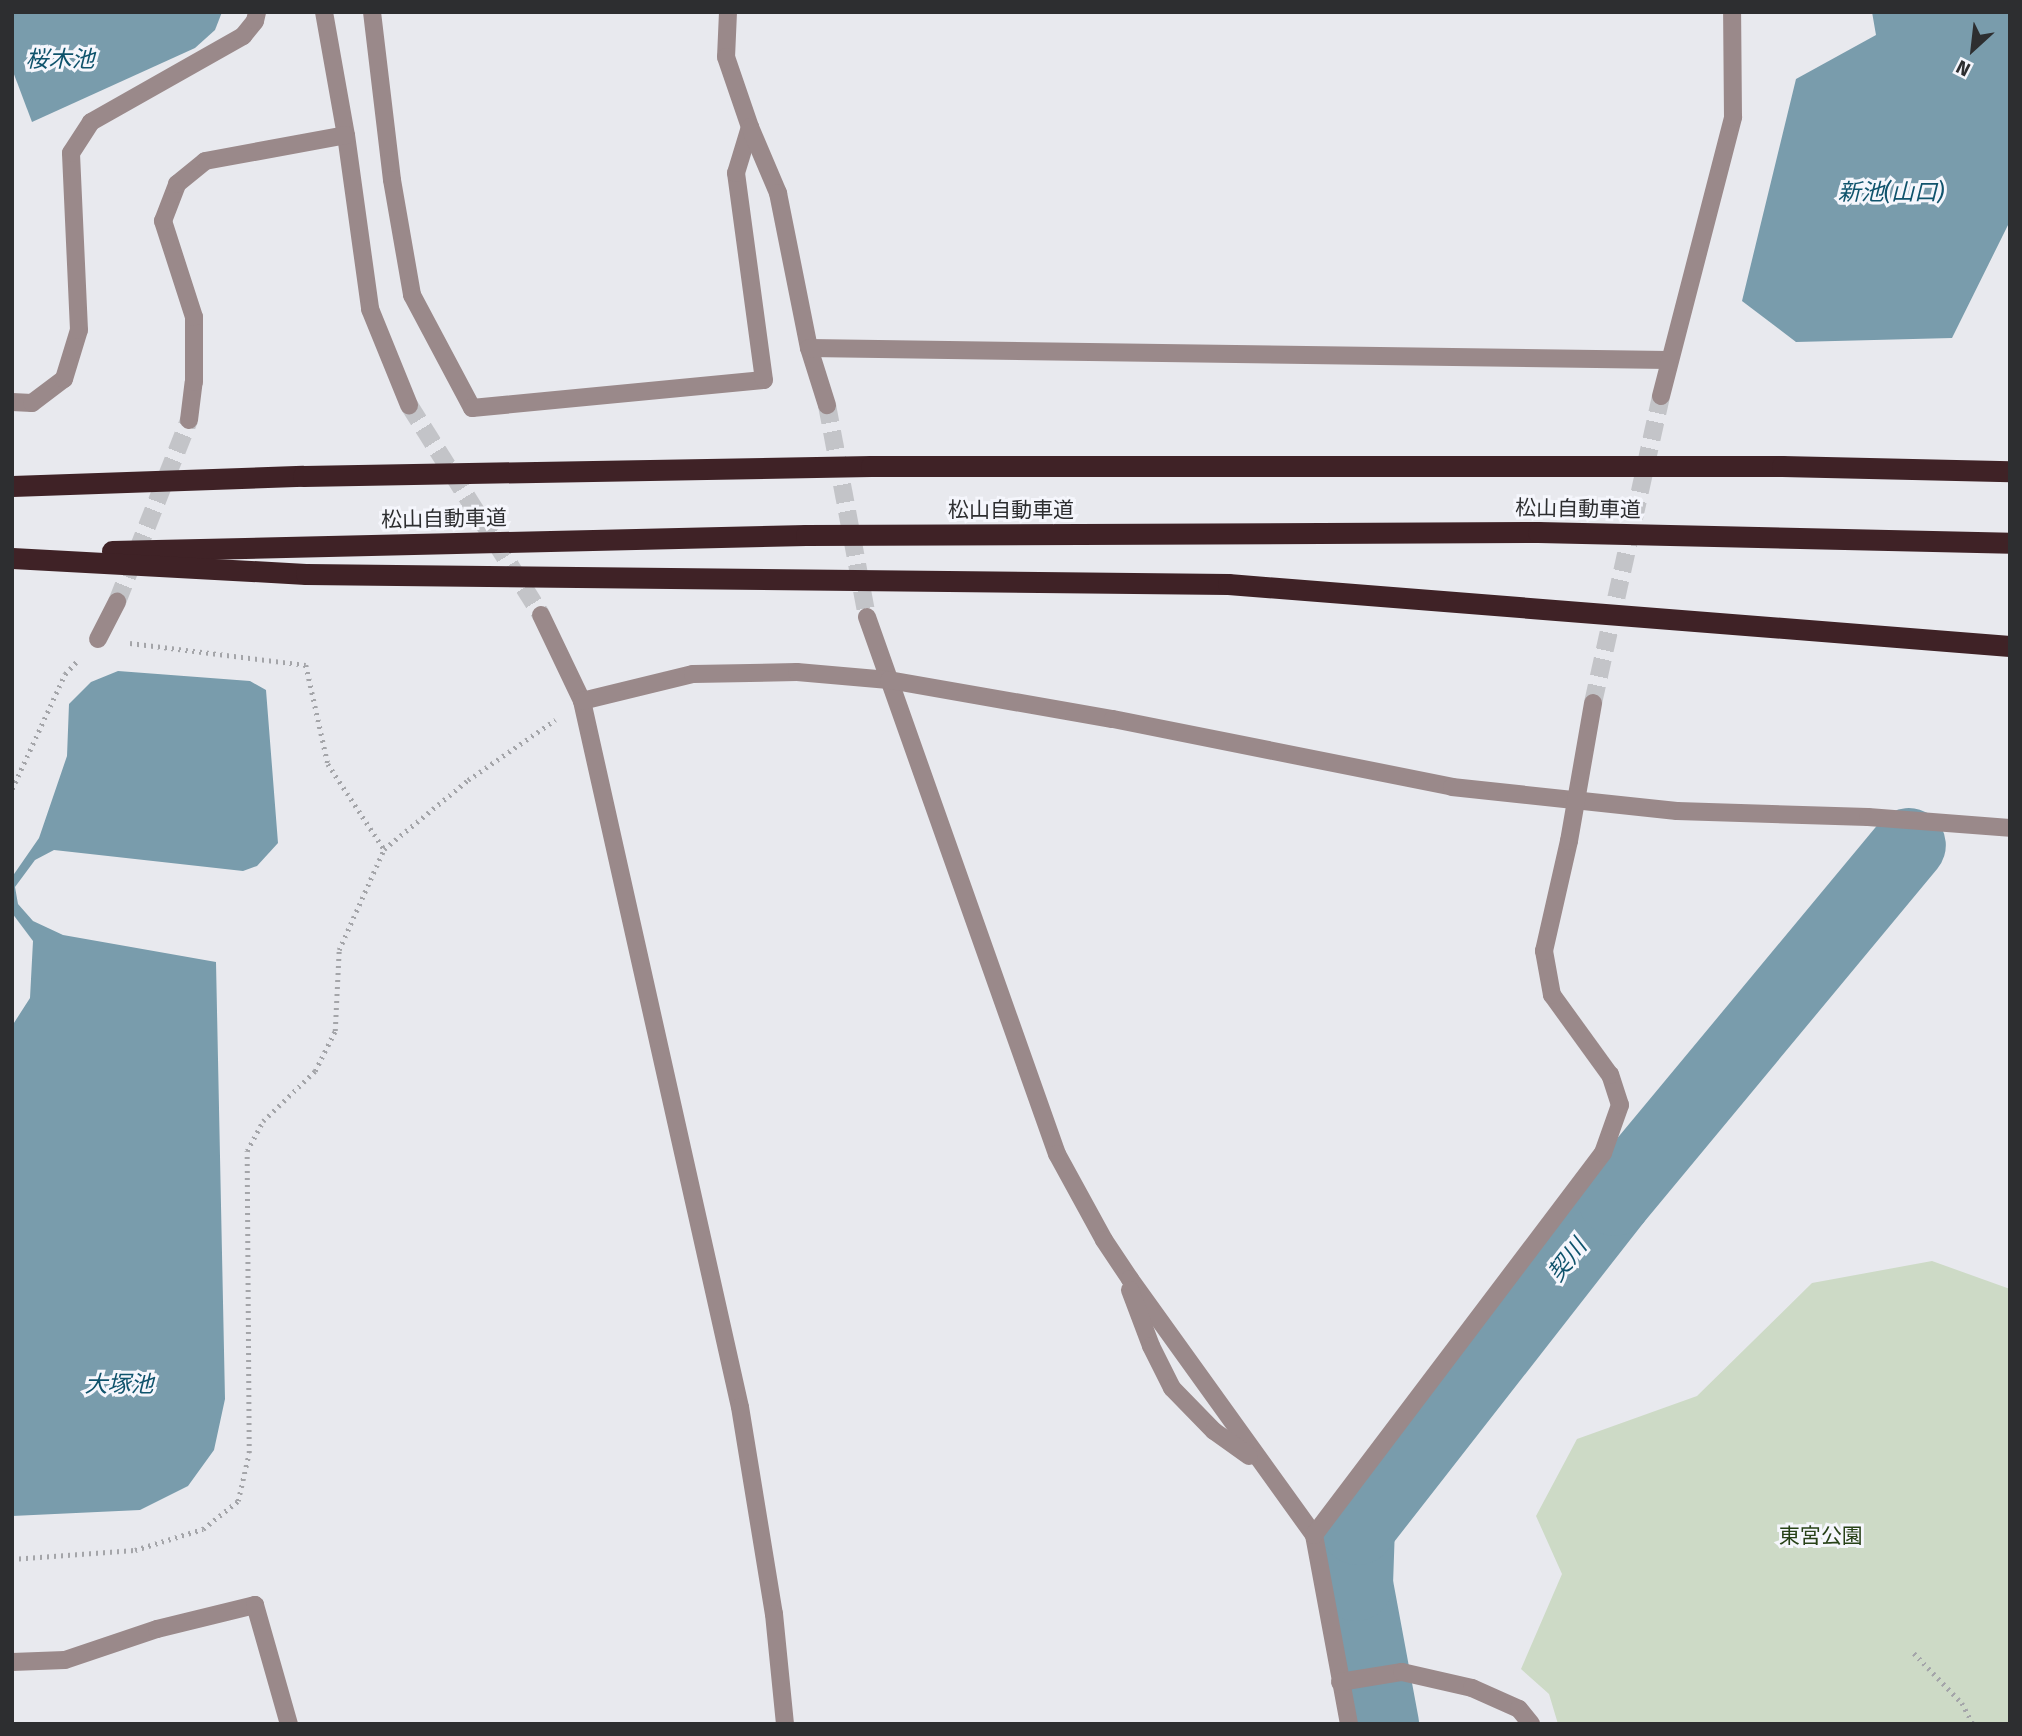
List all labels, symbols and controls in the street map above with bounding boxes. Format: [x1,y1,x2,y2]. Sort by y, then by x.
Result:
north arrow [1938,14,2008,84]
water label: 桜木池 [26,45,94,73]
text: N [1952,55,1974,81]
water label: 新池(山口) [1838,178,1944,206]
street label: 松山自動車道 [1515,495,1641,523]
street label: 松山自動車道 [948,497,1074,523]
street label: 松山自動車道 [381,505,507,533]
water label: 契川 [1542,1233,1592,1287]
water label: 大塚池 [85,1370,153,1398]
park label: 東宮公園 [1779,1523,1863,1549]

